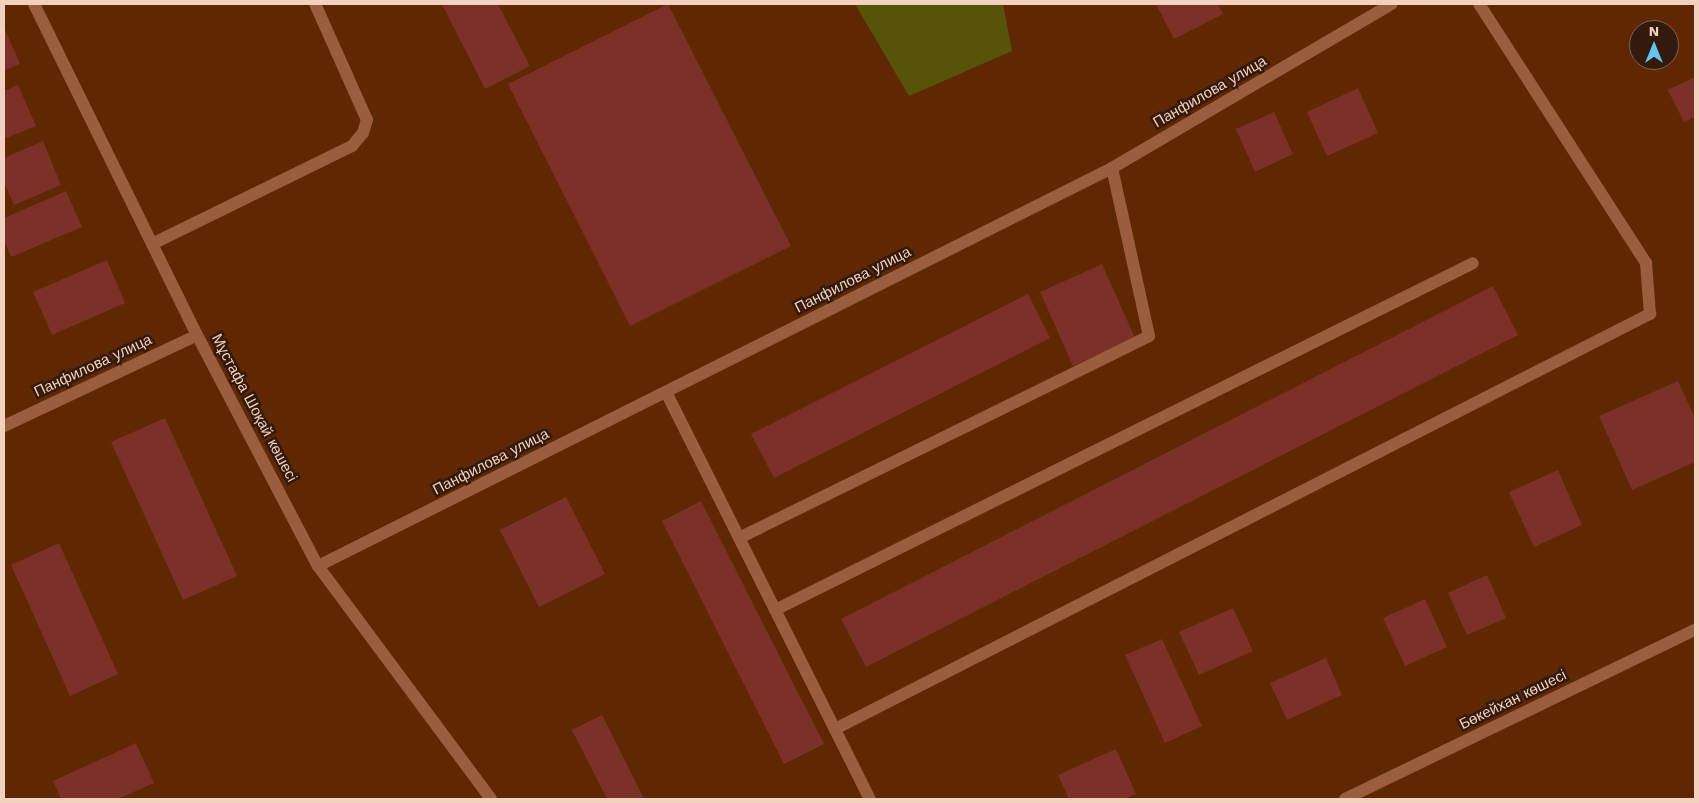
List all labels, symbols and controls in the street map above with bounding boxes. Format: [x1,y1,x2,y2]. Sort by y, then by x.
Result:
north arrow [1629,20,1679,70]
text: N [1649,23,1659,39]
street label: Панфилова улица [1150,52,1270,132]
street label: Панфилова улица [792,243,914,317]
street label: Панфилова улица [31,331,155,401]
street label: Мұстафа Шоқай көшесі [207,331,301,485]
street label: Панфилова улица [430,425,552,499]
street label: Бөкейхан көшесі [1457,666,1569,734]

